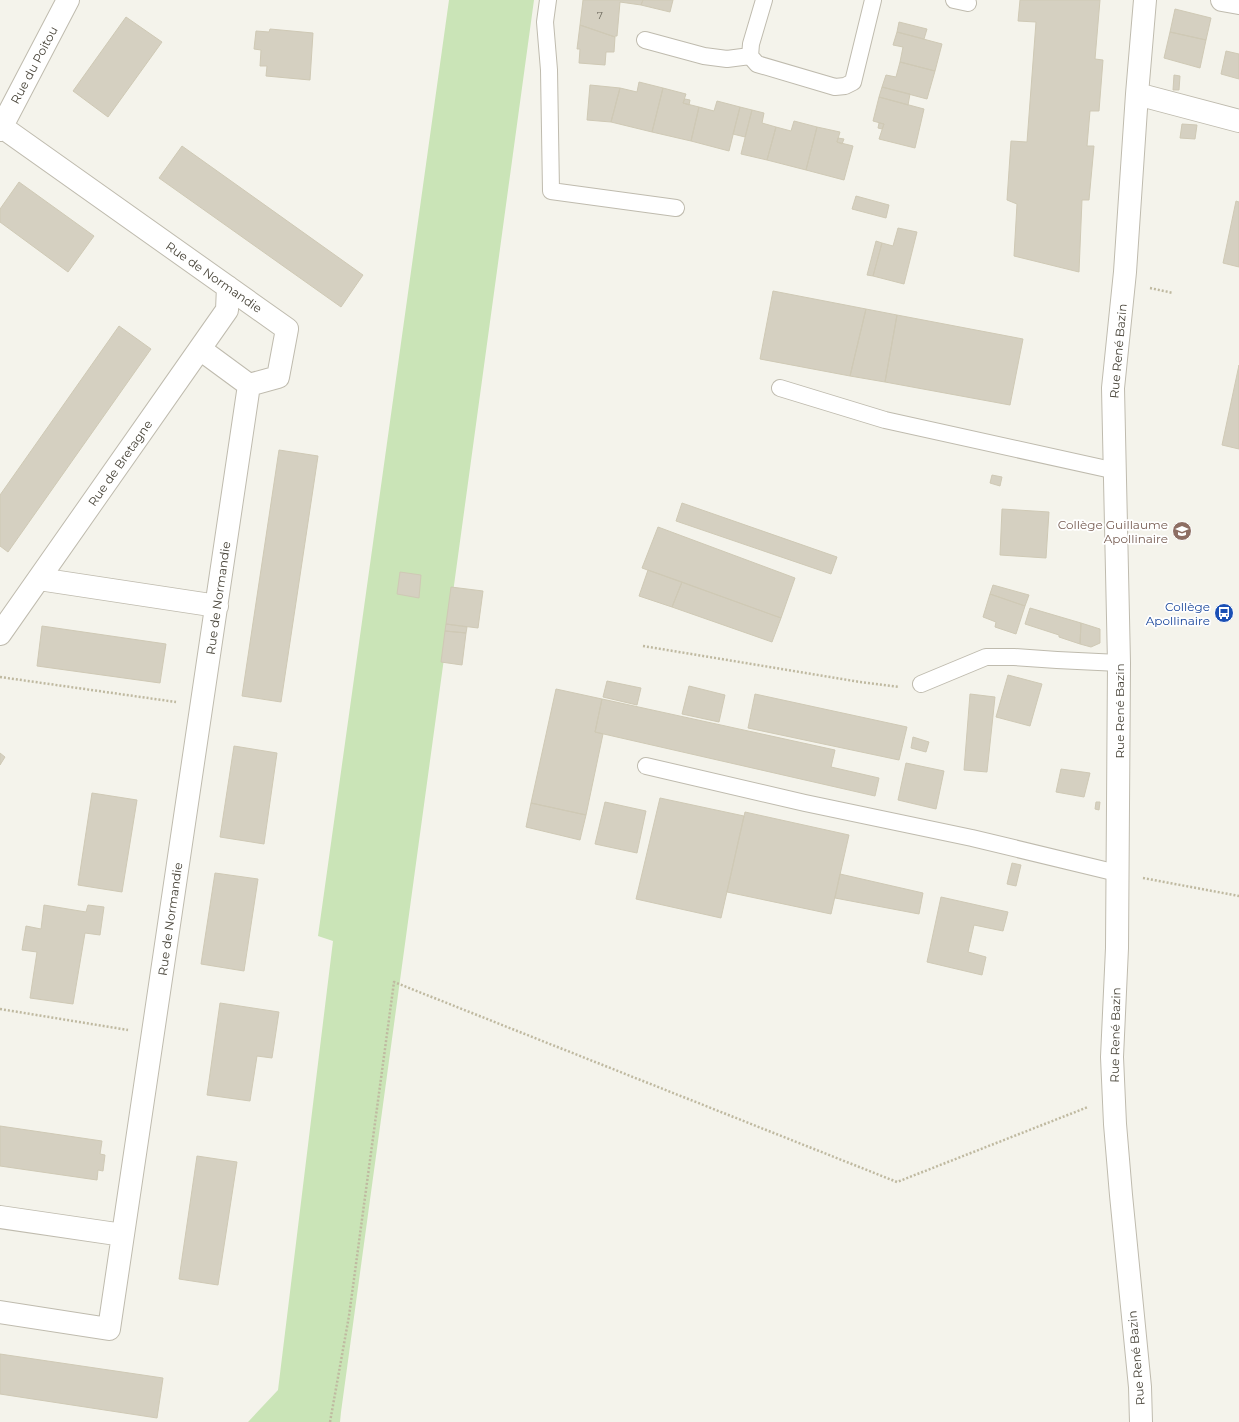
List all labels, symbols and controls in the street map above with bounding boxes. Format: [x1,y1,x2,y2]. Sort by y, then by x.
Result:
house number: 7 [597,9,603,22]
street label: Rue du Poitou [7,24,61,106]
street label: Rue de Normandie [163,238,265,316]
street label: Rue René Bazin [1106,303,1130,399]
street label: Rue de Bretagne [85,417,155,509]
place label: Collège Guillaume Apollinaire [1058,517,1168,546]
school or university icon: Collège Guillaume Apollinaire [1171,520,1193,542]
street label: Rue de Normandie [203,540,233,656]
place label: Collège Apollinaire [1146,599,1210,628]
bus stop icon: Collège Apollinaire [1213,602,1235,624]
street label: Rue René Bazin [1112,663,1127,759]
street label: Rue de Normandie [155,861,185,977]
street label: Rue René Bazin [1107,987,1123,1083]
street label: Rue René Bazin [1124,1310,1148,1406]

